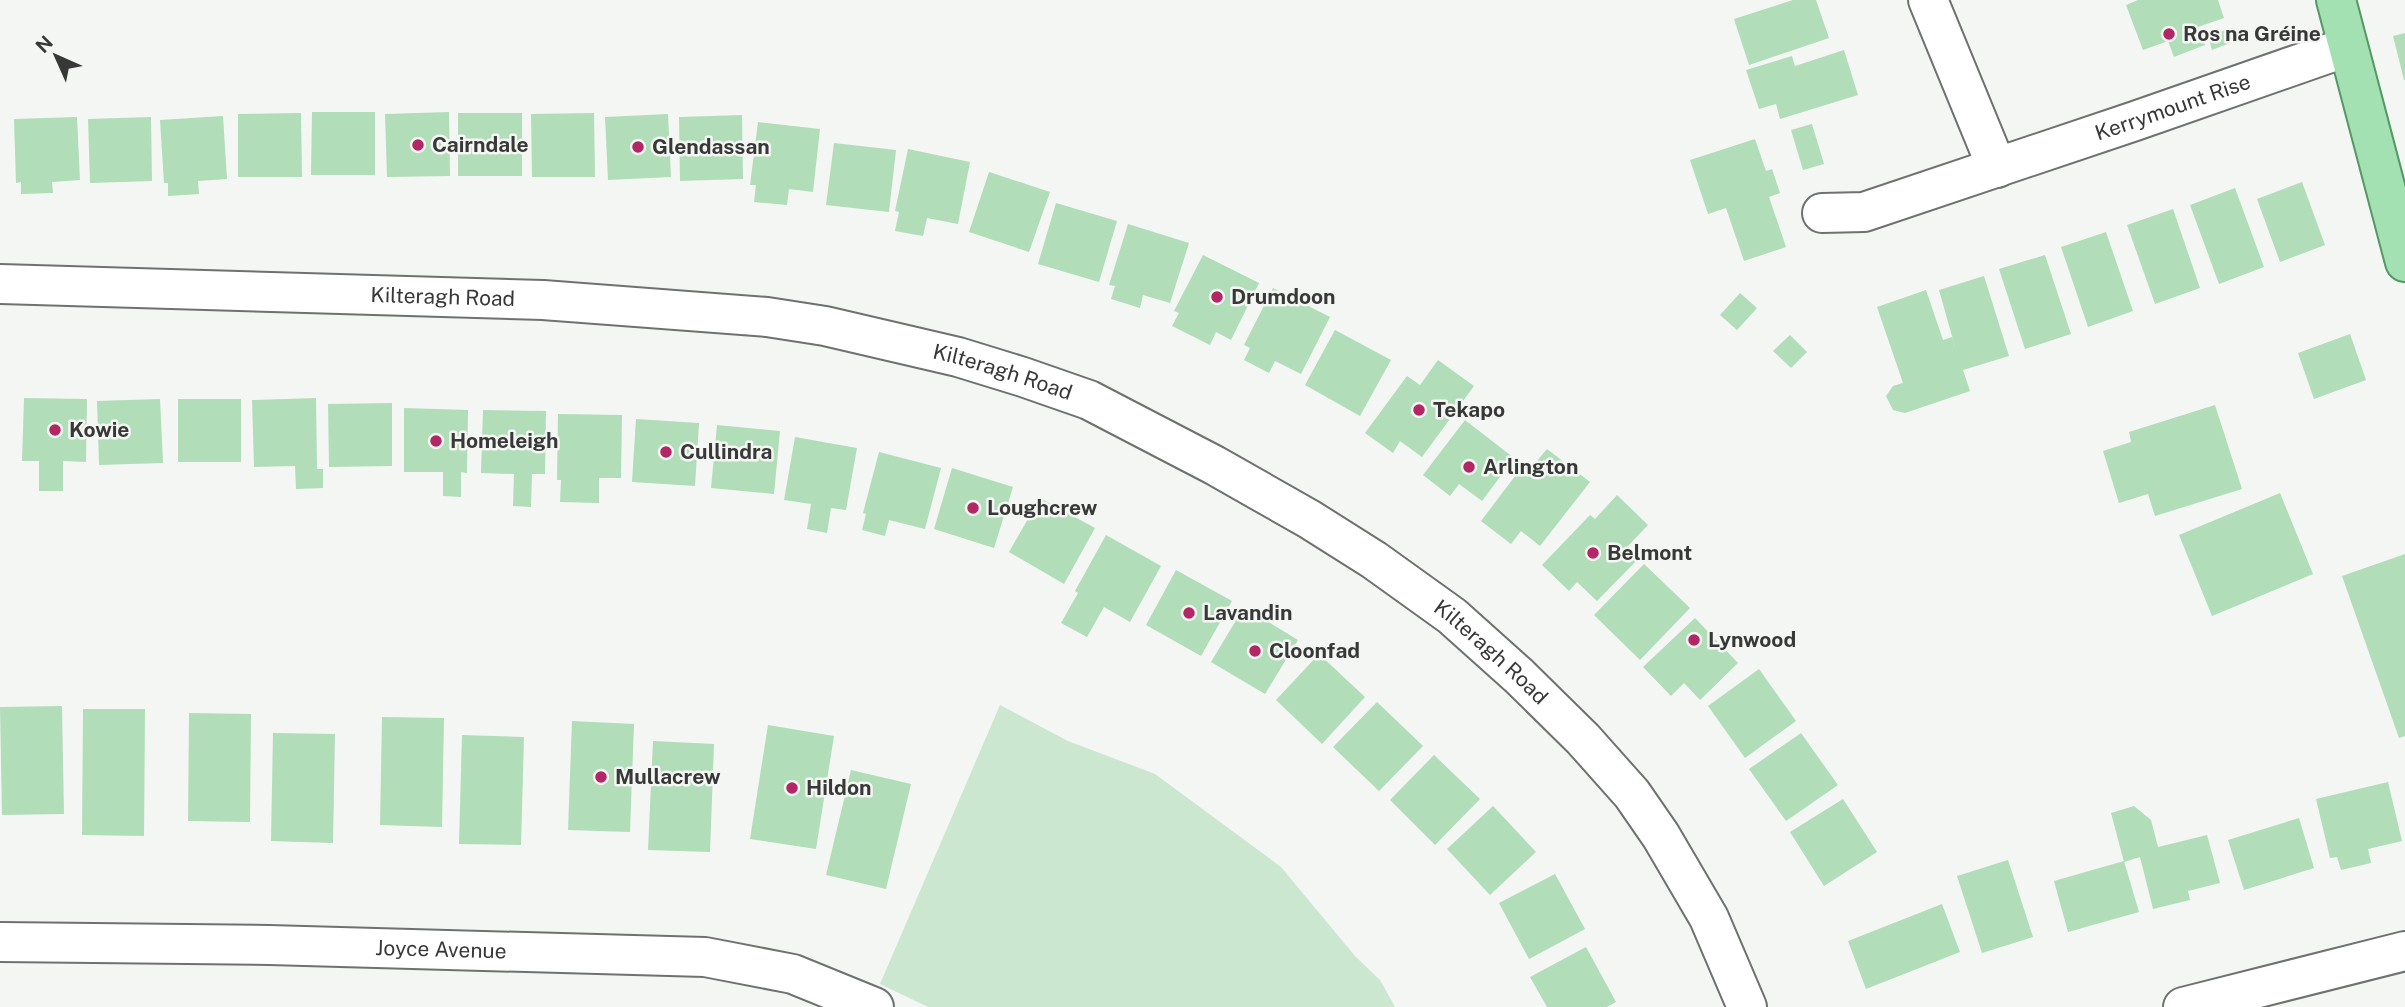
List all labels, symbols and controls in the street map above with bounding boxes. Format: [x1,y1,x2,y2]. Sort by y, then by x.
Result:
north arrow [21,21,91,91]
place label: Ros na Gréine [2183,21,2321,46]
marker: Ros na Gréine [2161,26,2177,42]
text: N [31,31,57,57]
street label: Kerrymount Rise [2092,69,2254,146]
place label: Cairndale [432,132,529,157]
place label: Glendassan [652,134,770,159]
marker: Cairndale [410,137,426,153]
marker: Glendassan [630,139,646,155]
street label: Kilteragh Road [370,282,515,311]
place label: Drumdoon [1231,284,1336,309]
marker: Drumdoon [1209,289,1225,305]
street label: Kilteragh Road [931,339,1076,405]
place label: Tekapo [1433,397,1505,422]
marker: Tekapo [1411,402,1427,418]
place label: Kowie [69,417,129,442]
marker: Kowie [47,422,63,438]
place label: Homeleigh [450,428,558,453]
marker: Homeleigh [428,433,444,449]
place label: Cullindra [680,439,772,464]
marker: Cullindra [658,444,674,460]
place label: Arlington [1483,454,1578,479]
marker: Arlington [1461,459,1477,475]
place label: Loughcrew [987,495,1098,520]
marker: Loughcrew [965,500,981,516]
place label: Belmont [1607,540,1692,565]
marker: Belmont [1585,545,1601,561]
street label: Kilteragh Road [1429,594,1553,709]
place label: Lavandin [1203,600,1292,625]
marker: Lavandin [1181,605,1197,621]
place label: Lynwood [1708,627,1796,652]
marker: Lynwood [1686,632,1702,648]
place label: Cloonfad [1269,638,1360,663]
marker: Cloonfad [1247,643,1263,659]
place label: Mullacrew [615,764,721,789]
marker: Mullacrew [593,769,609,785]
place label: Hildon [806,775,871,800]
marker: Hildon [784,780,800,796]
street label: Joyce Avenue [375,935,507,964]

